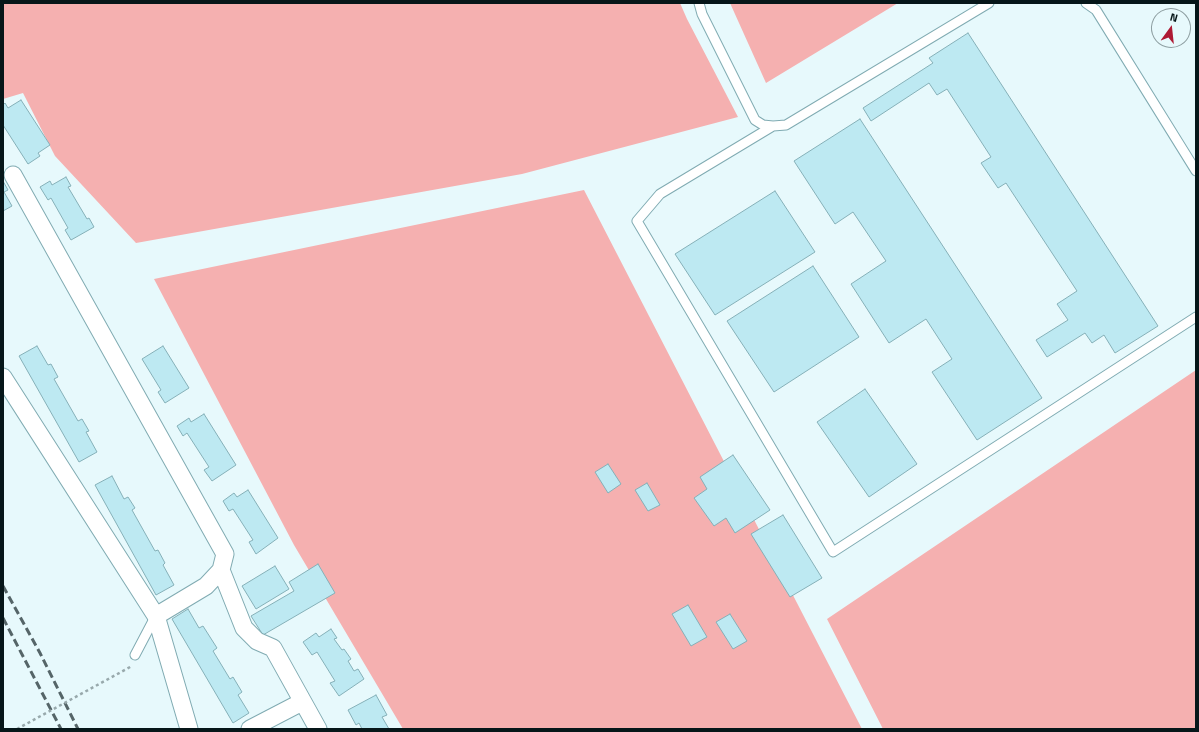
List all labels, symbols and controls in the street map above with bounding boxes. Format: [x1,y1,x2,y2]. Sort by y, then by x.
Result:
north arrow [1151,8,1191,48]
text: N [1168,9,1180,26]

